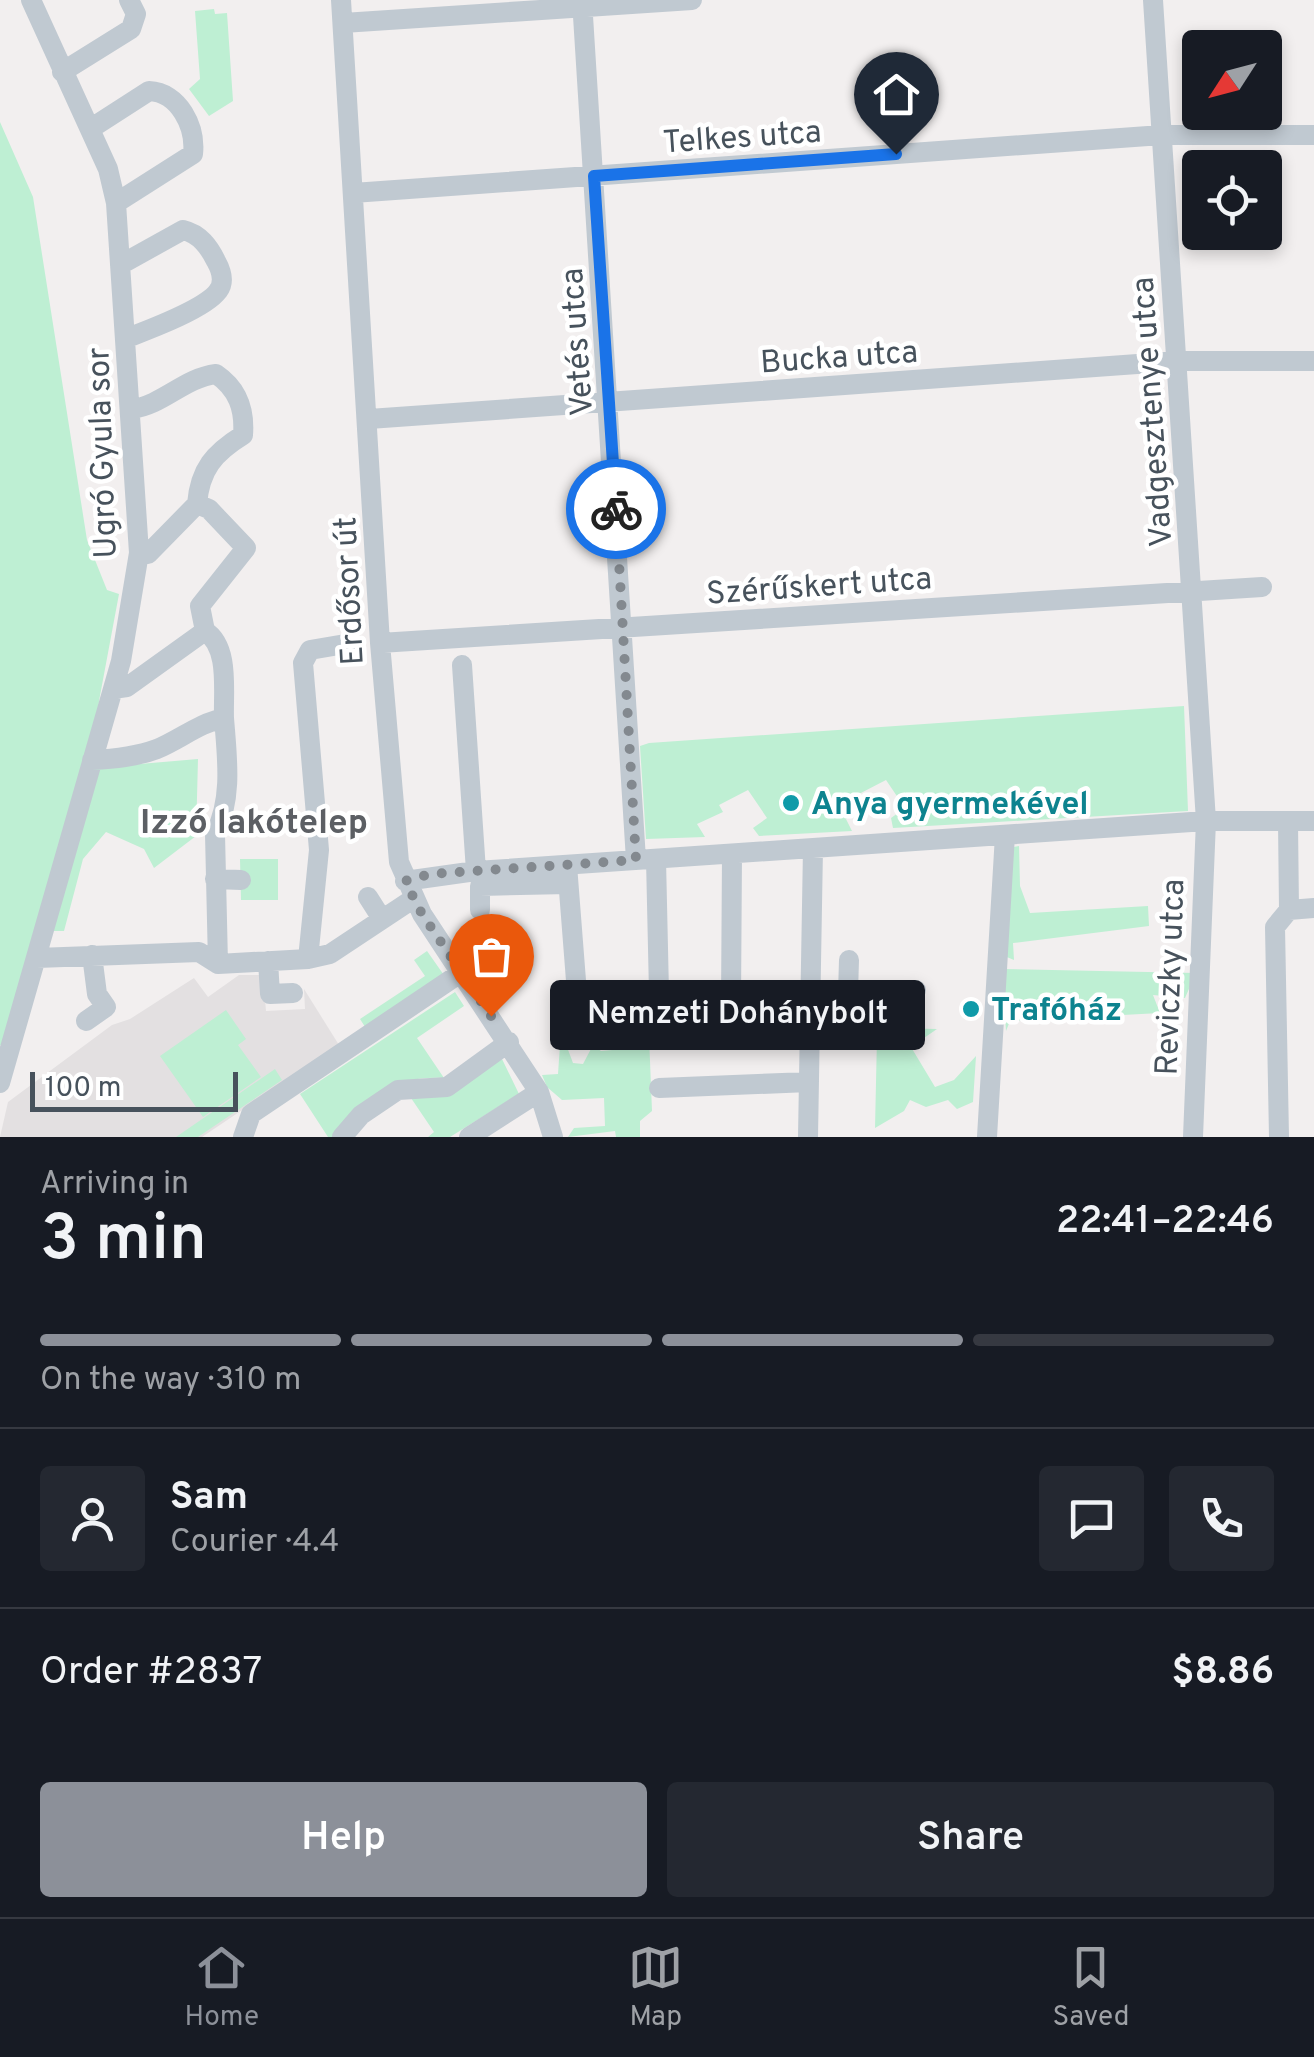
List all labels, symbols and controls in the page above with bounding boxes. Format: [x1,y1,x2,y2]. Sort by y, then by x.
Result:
north arrow [1182,30,1282,130]
map controls [1182,30,1282,250]
pin [854,52,939,155]
icon: home [869,67,924,122]
street label: Telkes utca [661,113,823,164]
button: locate [1182,150,1282,250]
street label: Vetés utca [554,266,604,417]
street label: Vadgesztenye utca [1125,275,1183,548]
street label: Bucka utca [759,334,919,384]
street label: Ugró Gyula sor [80,347,128,559]
courier [566,459,666,559]
icon: bike [589,482,644,537]
street label: Erdősor út [327,516,375,666]
street label: Szérűskert utca [705,560,933,616]
place label: Anya gyermekével [811,786,1089,826]
marker: Anya gyermekével [780,792,802,814]
district label: Izzó lakótelep [140,802,368,846]
street label: Reviczky utca [1149,878,1195,1076]
pin [449,914,534,1017]
icon: bag [464,929,519,984]
callout: Nemzeti Dohánybolt [551,981,926,1051]
place label: Trafóház [991,992,1122,1032]
text: Nemzeti Dohánybolt [587,995,888,1035]
marker: Trafóház [960,998,982,1020]
scale bar [30,1067,238,1112]
text: 100 m [45,1071,121,1107]
text: Arriving in [40,1165,189,1205]
text: 22:41–22:46 [1056,1198,1274,1247]
text: 3 min [40,1201,207,1283]
text: On the way · 310 m [40,1361,301,1401]
button: person [40,1466,145,1571]
button: chat [1039,1466,1144,1571]
button: phone [1169,1466,1274,1571]
text: Sam [170,1474,248,1523]
text: Courier · 4.4 [170,1523,339,1563]
text: Order #2837 [40,1649,262,1698]
text: $8.86 [1172,1649,1274,1698]
button: Help [40,1782,647,1897]
button: Share [667,1782,1274,1897]
tab: Home [185,1940,259,2036]
tab: Map [628,1940,683,2036]
tab: Saved [1052,1940,1129,2036]

